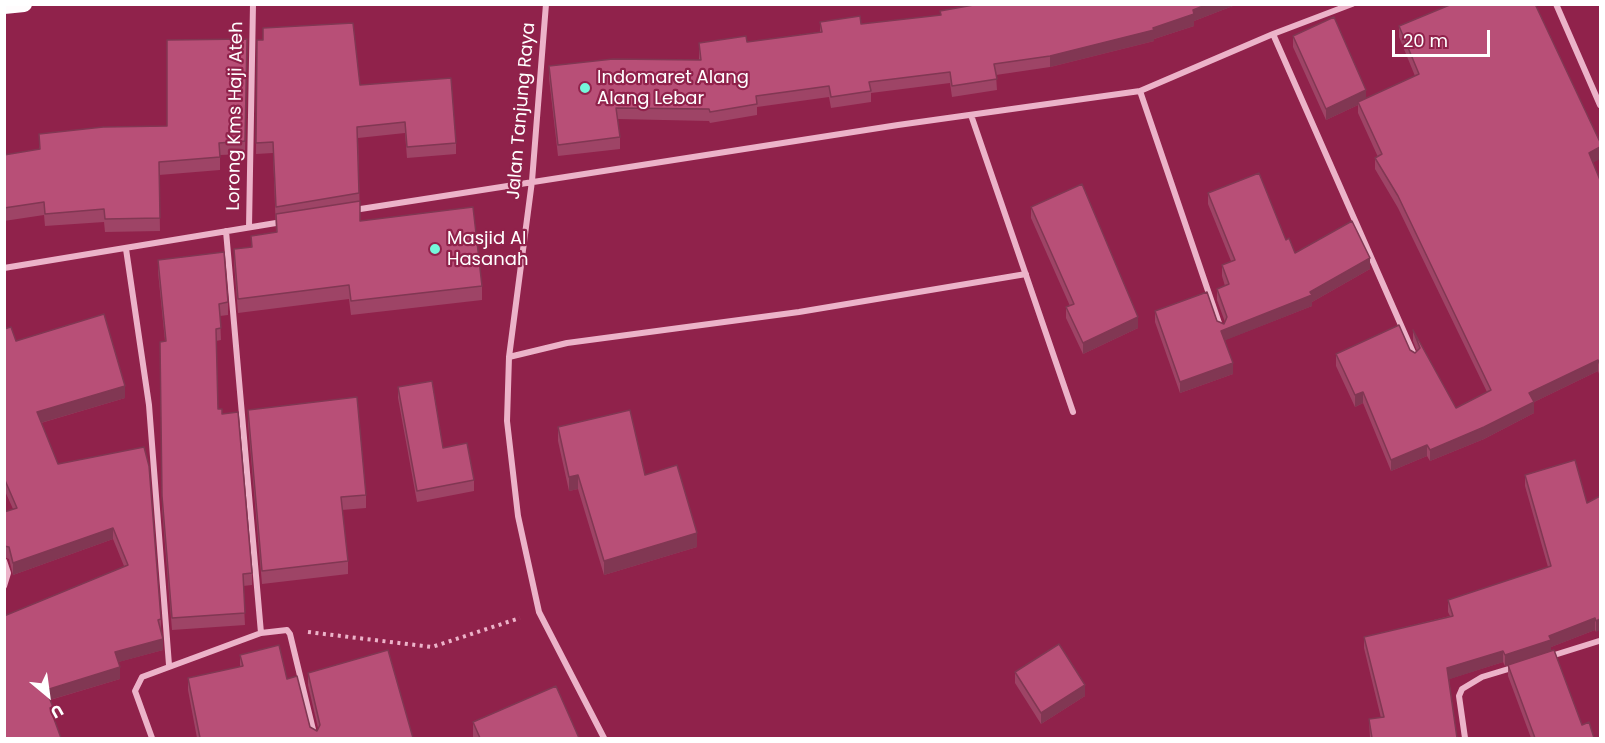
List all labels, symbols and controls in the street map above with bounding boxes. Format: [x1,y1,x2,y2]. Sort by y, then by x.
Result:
scale bar [1395,18,1492,56]
street label: Lorong Kms Haji Ateh [224,21,248,211]
street label: Jalan Tanjung Raya [503,21,541,201]
text: 20 m [1403,28,1448,53]
place label: Indomaret Alang Alang Lebar [597,67,749,110]
marker: Indomaret Alang Alang Lebar [578,81,592,95]
place label: Masjid Al Hasanah [447,228,528,270]
marker: Masjid Al Hasanah [428,242,442,256]
north arrow [18,665,78,725]
text: U [46,698,67,724]

